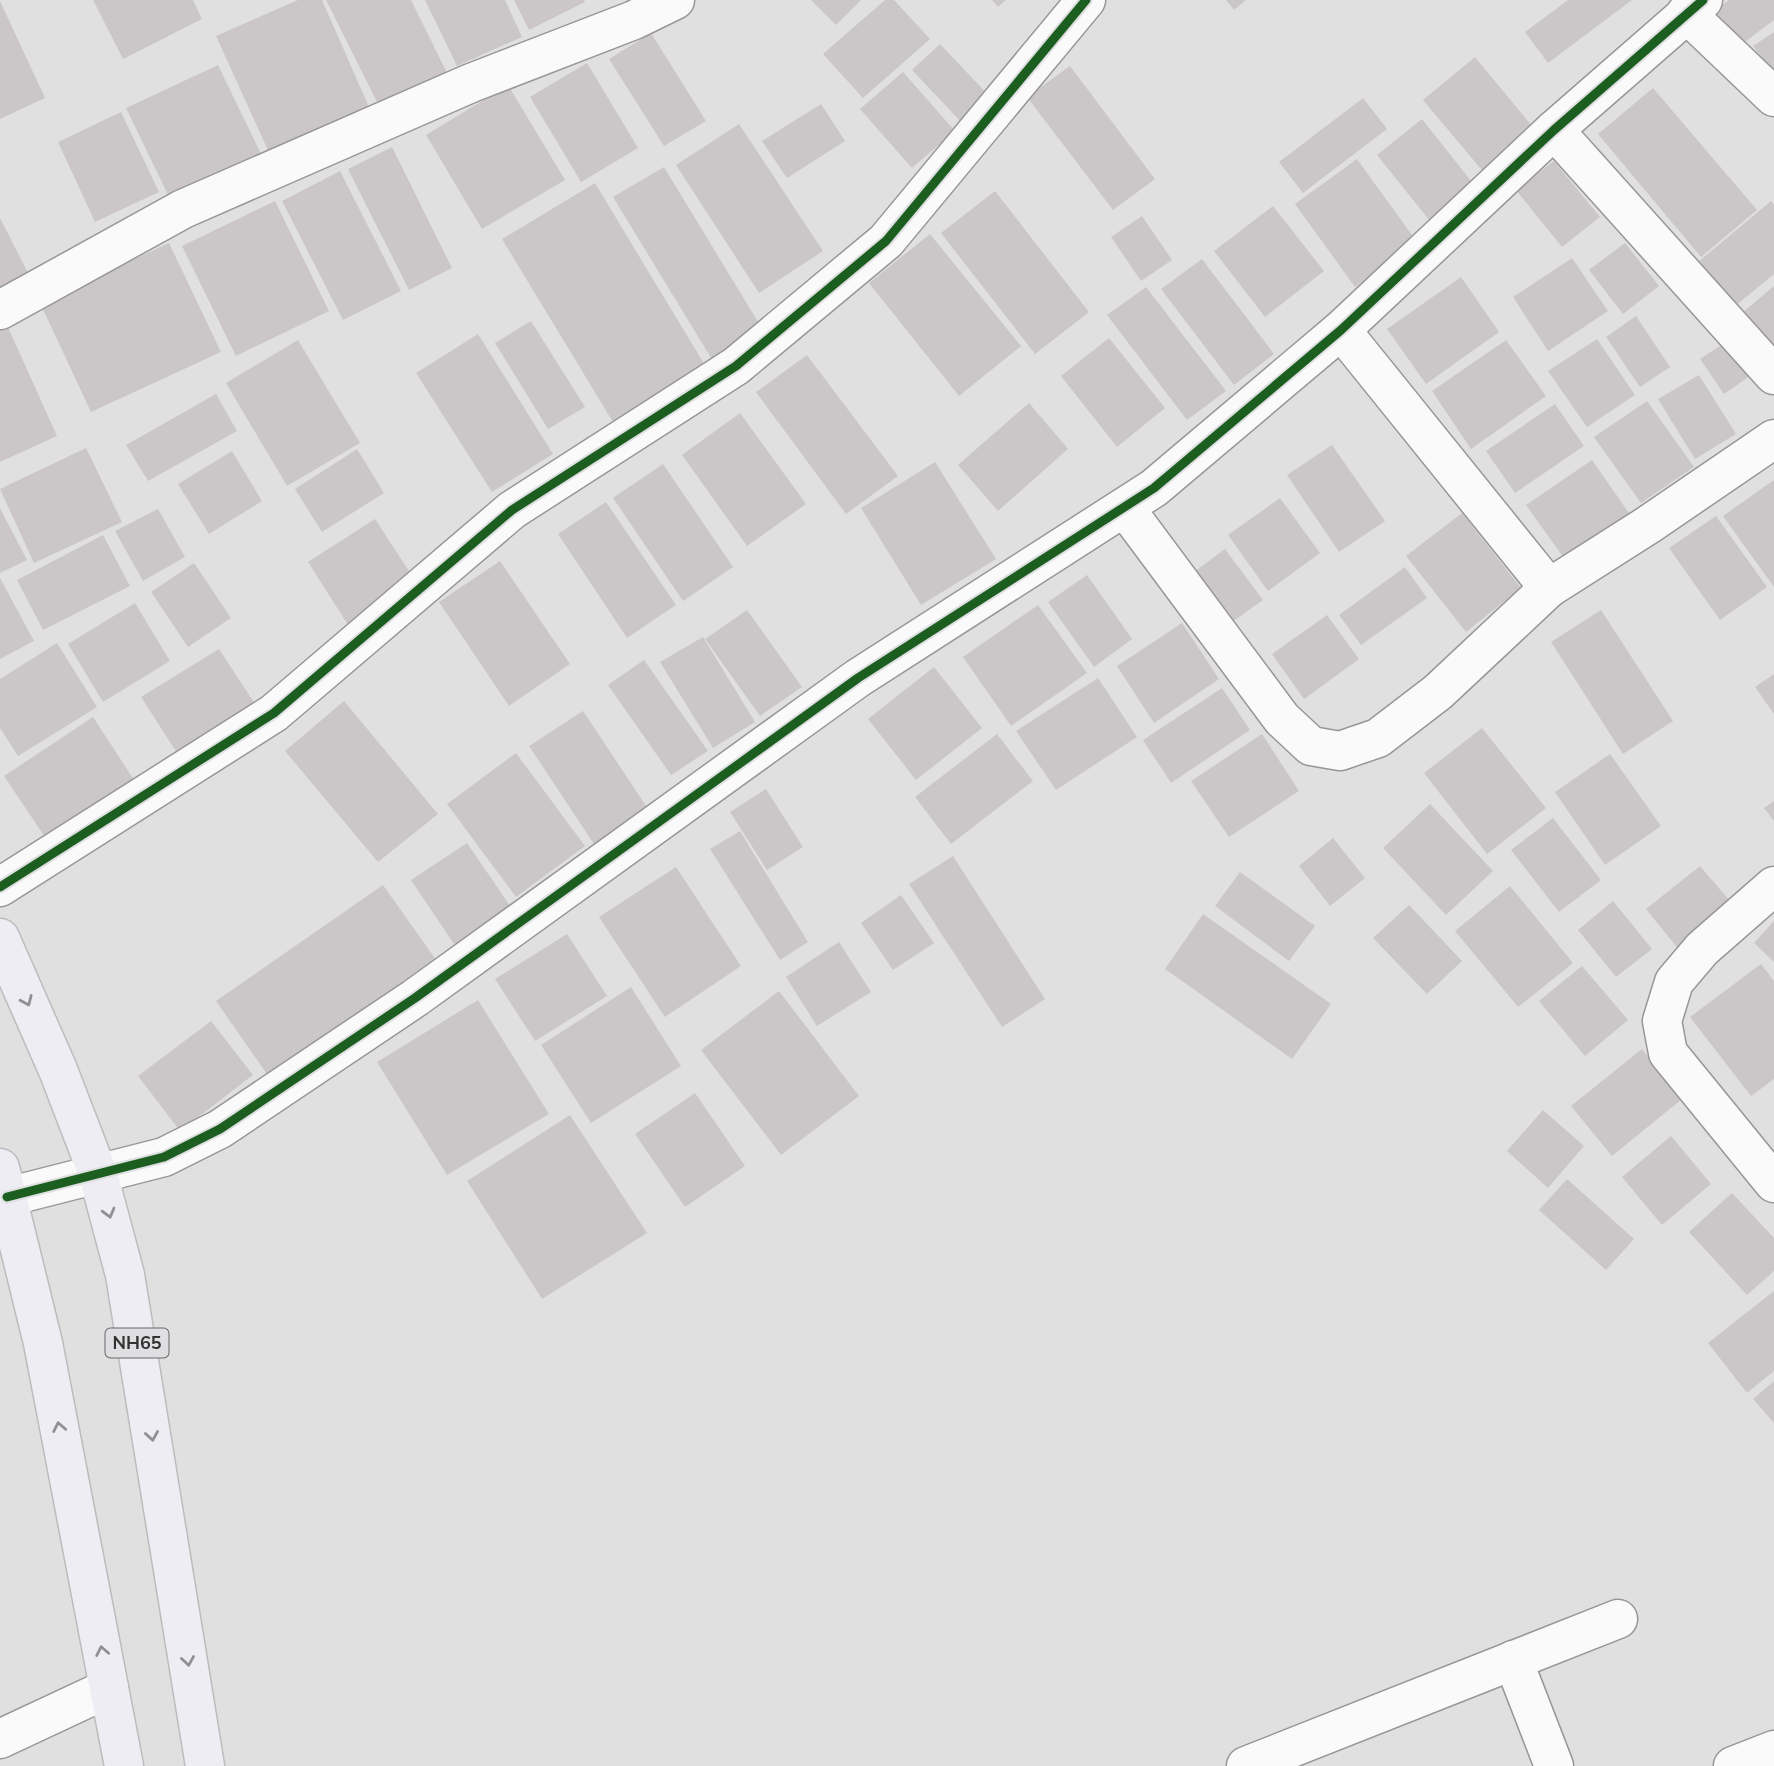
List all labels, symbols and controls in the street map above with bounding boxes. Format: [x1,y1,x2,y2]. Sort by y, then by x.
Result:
one-way arrow [19,994,33,1006]
one-way arrow [101,1207,115,1219]
road number: NH65 [106,1328,168,1358]
one-way arrow [53,1421,68,1433]
one-way arrow [144,1430,159,1442]
one-way arrow [95,1645,110,1657]
one-way arrow [180,1655,195,1667]

